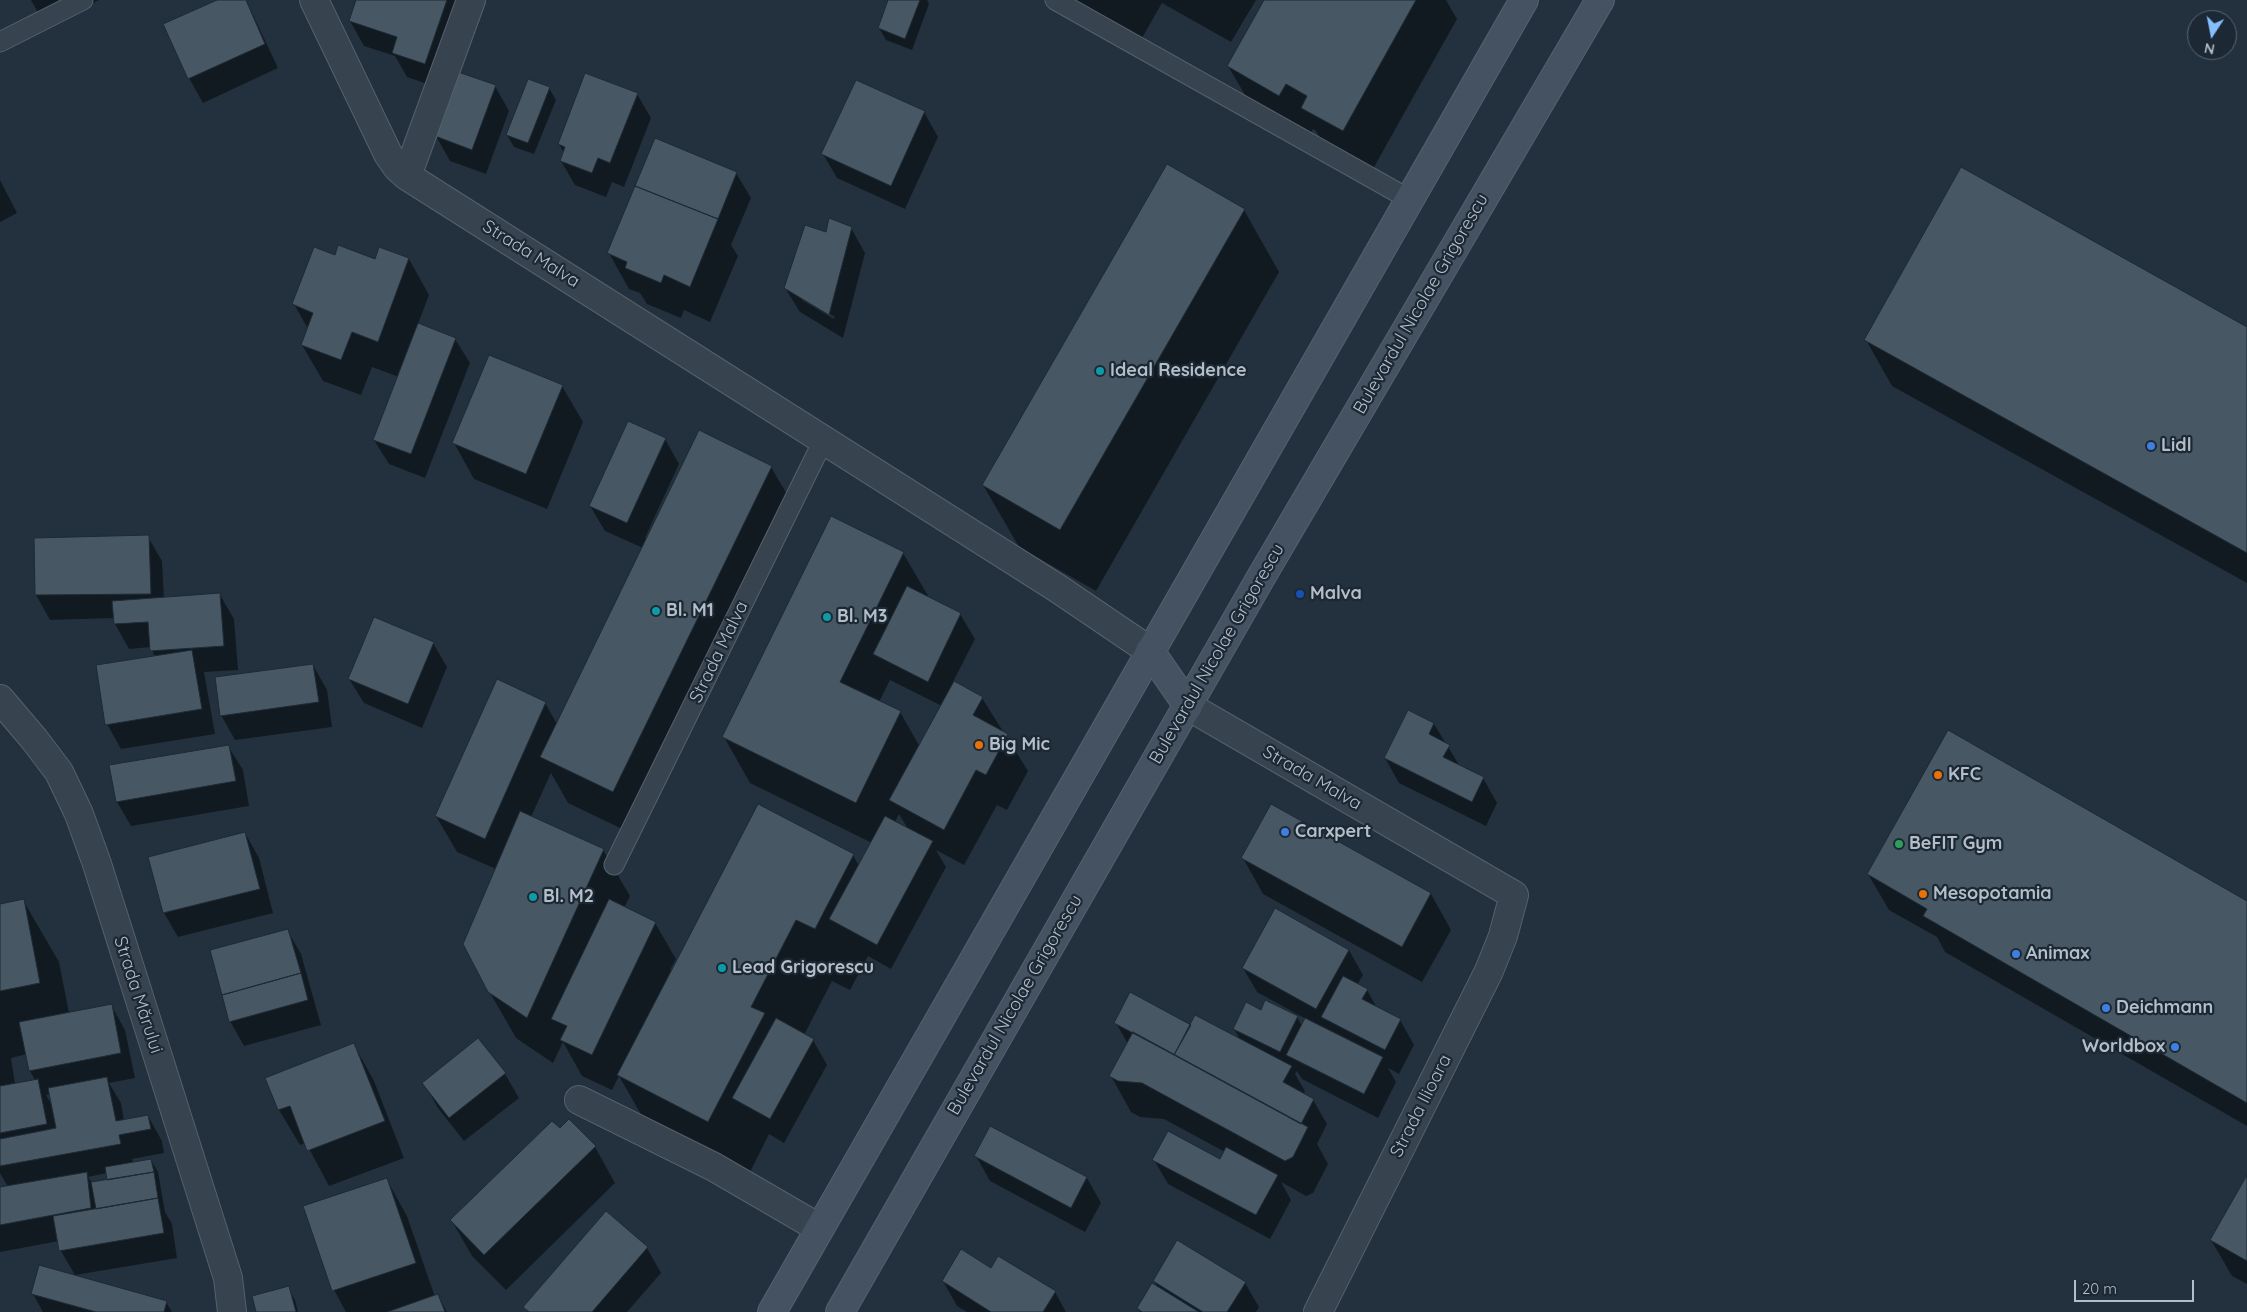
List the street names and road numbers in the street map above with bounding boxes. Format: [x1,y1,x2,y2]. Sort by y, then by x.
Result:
street label: Bulevardul Nicolae Grigorescu [1349,190,1493,418]
street label: Strada Malva [478,216,584,292]
street label: Bulevardul Nicolae Grigorescu [1145,540,1289,768]
street label: Strada Malva [685,598,753,706]
street label: Strada Malva [1259,741,1365,815]
street label: Bulevardul Nicolae Grigorescu [943,891,1087,1119]
street label: Strada Mărului [109,934,167,1056]
street label: Strada Ilioara [1386,1051,1456,1161]

